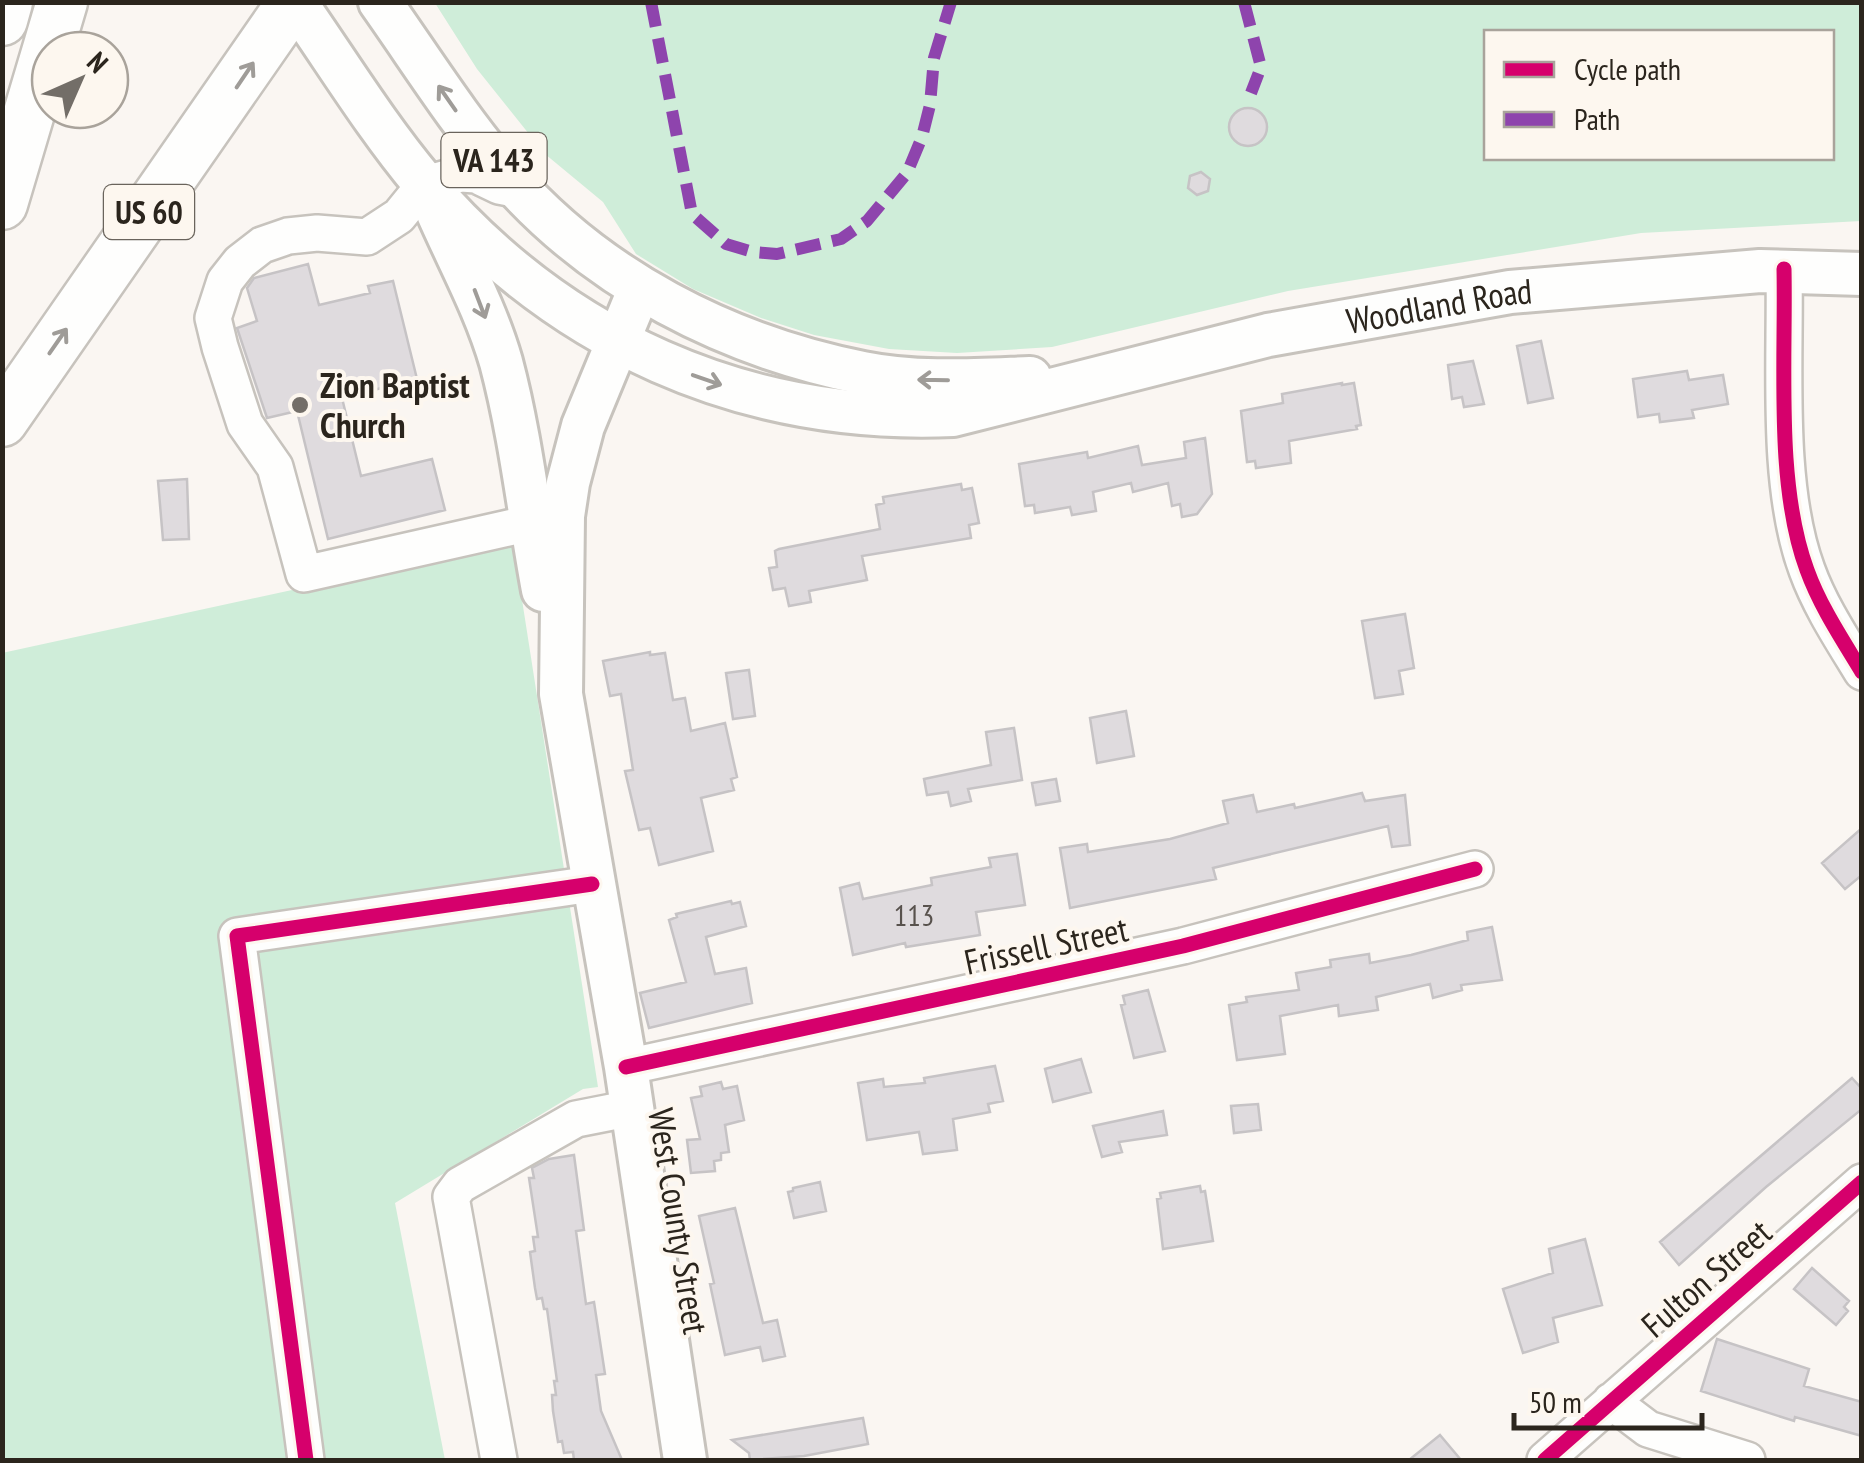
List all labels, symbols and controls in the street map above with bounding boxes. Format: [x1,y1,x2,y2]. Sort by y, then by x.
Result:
north arrow [30,30,130,130]
legend [1484,30,1834,160]
text: N [80,44,116,80]
text: Cycle path [1574,49,1681,88]
one-way arrow [234,61,255,89]
one-way arrow [437,85,458,112]
text: Path [1574,99,1620,138]
road number: VA 143 [442,133,546,187]
road number: US 60 [104,185,194,239]
street label: Woodland Road [1343,267,1534,344]
one-way arrow [473,288,491,319]
one-way arrow [47,328,68,355]
place label: Zion Baptist Church [320,362,470,448]
one-way arrow [917,370,949,389]
one-way arrow [690,372,721,390]
marker: Zion Baptist Church [289,394,311,416]
house number: 113 [894,895,934,934]
street label: Frissell Street [960,905,1132,985]
street label: West County Street [638,1105,720,1337]
street label: Fulton Street [1631,1209,1781,1347]
scale bar [1514,1368,1702,1430]
text: 50 m [1529,1382,1582,1421]

